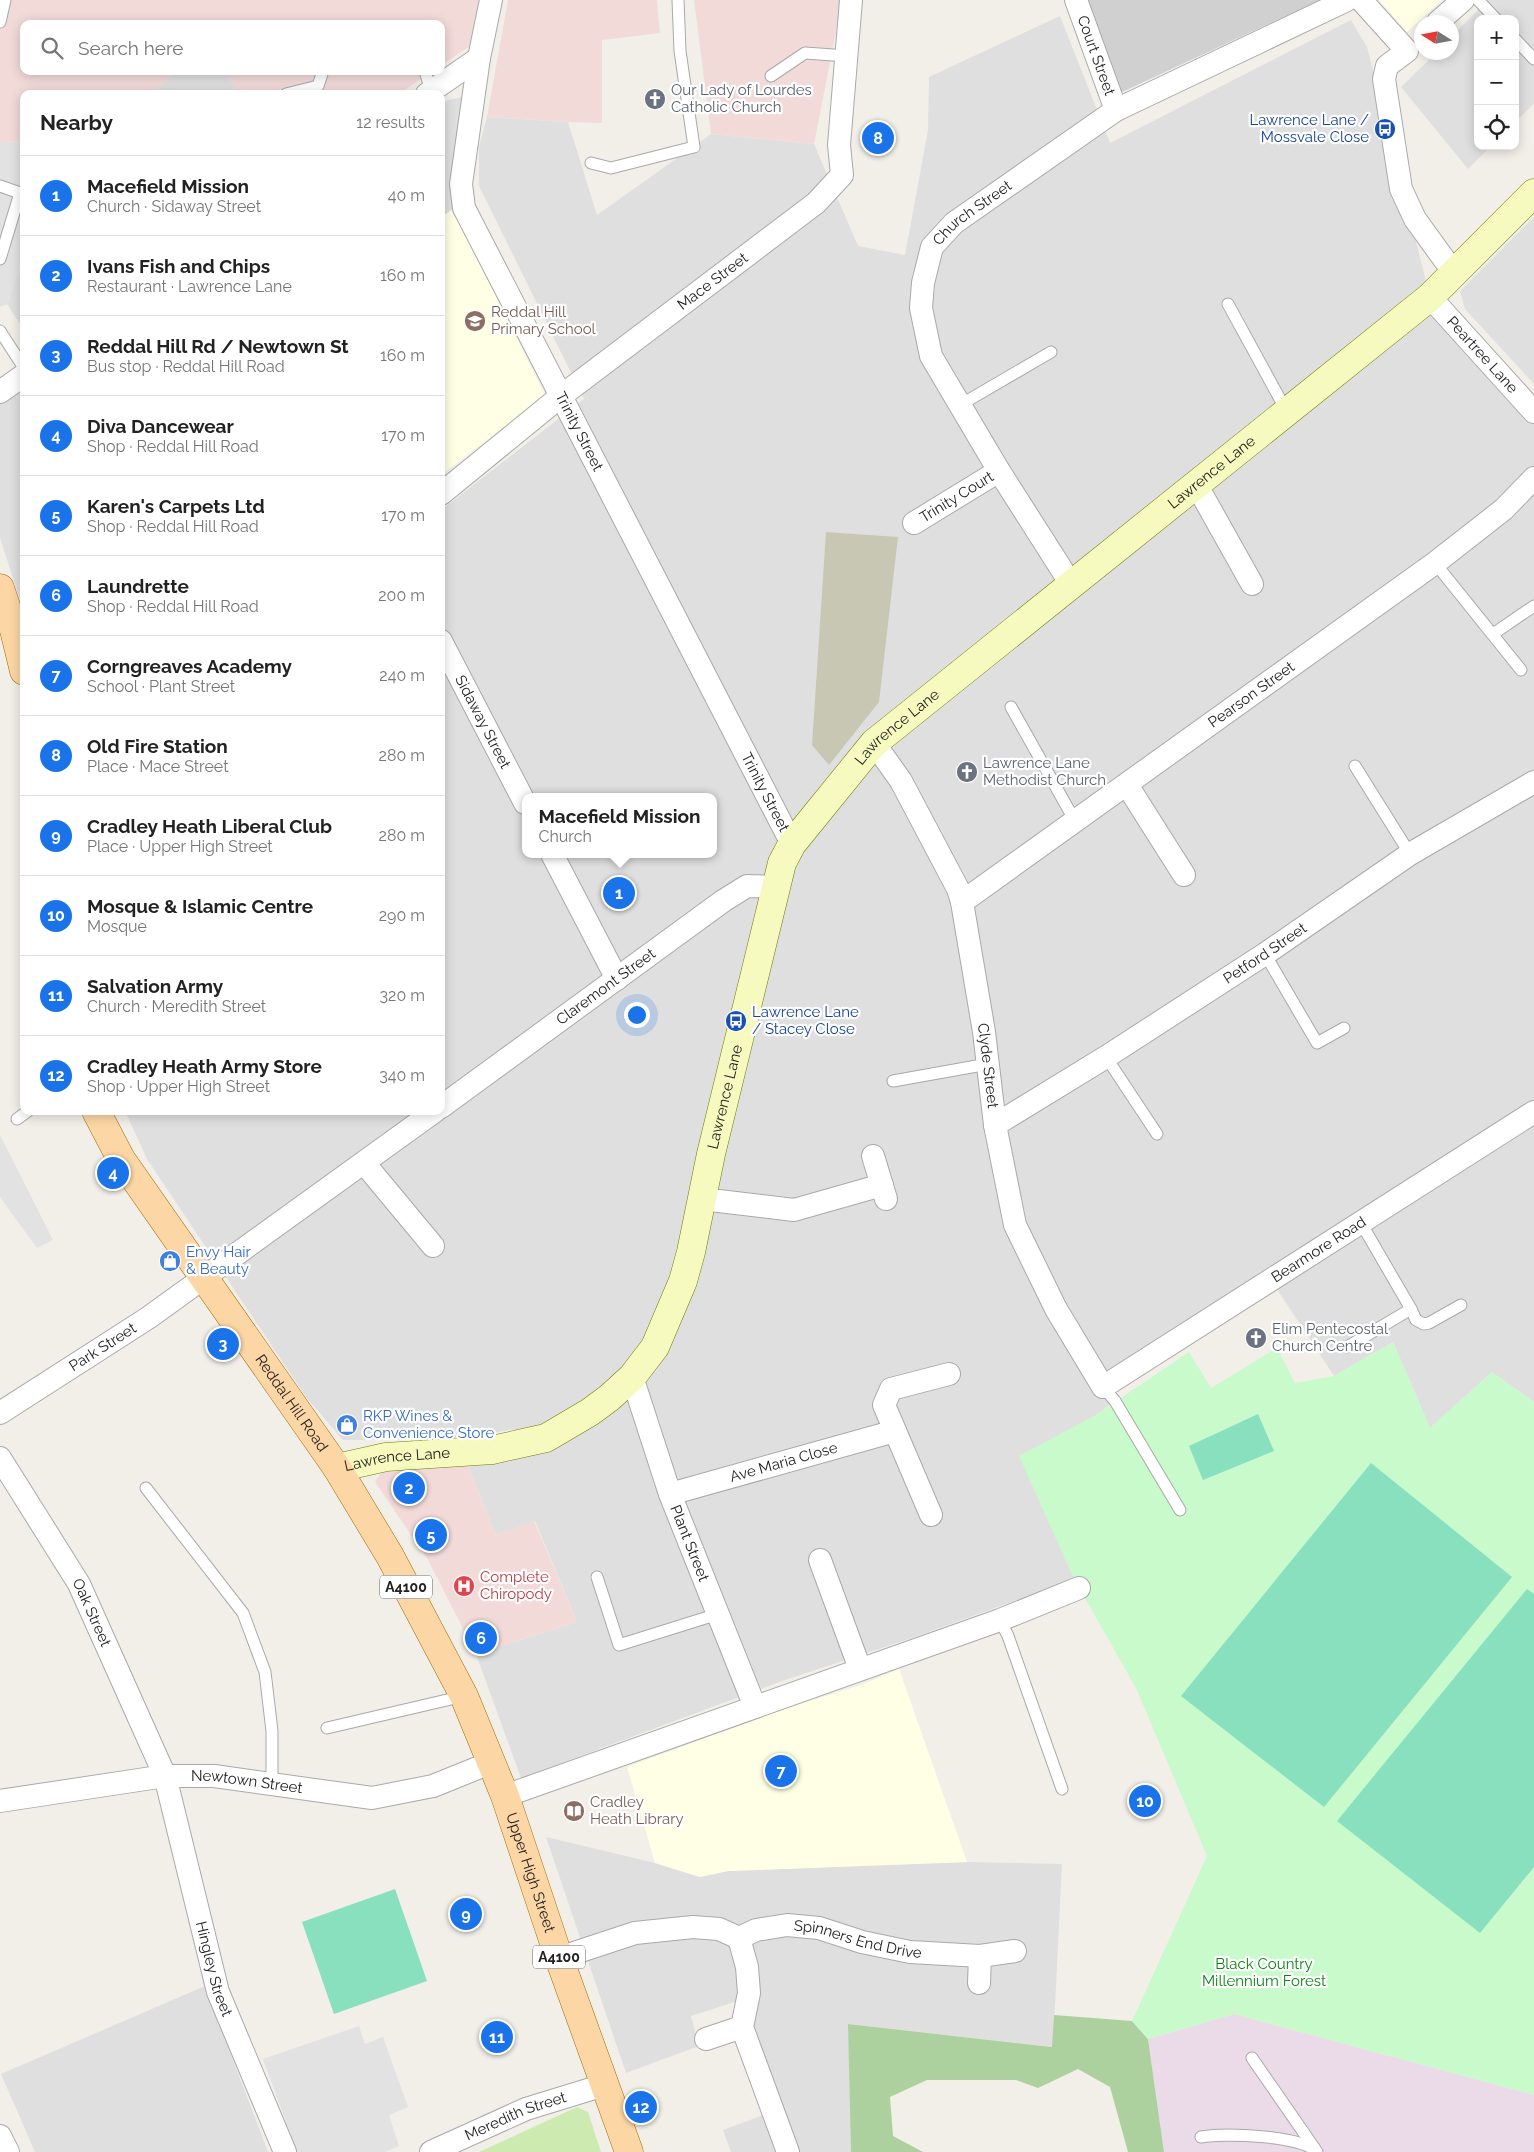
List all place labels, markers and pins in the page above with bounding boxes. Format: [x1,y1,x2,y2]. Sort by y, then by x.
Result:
place label: Our Lady of Lourdes Catholic Church [671,81,812,116]
church icon: Our Lady of Lourdes Catholic Church [643,87,667,111]
place label: Lawrence Lane / Mossvale Close [1249,111,1369,146]
bus stop icon: Lawrence Lane / Mossvale Close [1373,117,1397,141]
pin: 8 [862,119,894,157]
place label: Reddal Hill Primary School [491,303,597,338]
school or university icon: Reddal Hill Primary School [463,309,487,333]
place label: Lawrence Lane Methodist Church [983,754,1106,789]
church icon: Lawrence Lane Methodist Church [955,760,979,784]
pin: 1 [603,874,635,912]
place label: Lawrence Lane / Stacey Close [752,1003,859,1038]
bus stop icon: Lawrence Lane / Stacey Close [724,1009,748,1033]
pin: 4 [97,1154,129,1192]
place label: Envy Hair & Beauty [186,1243,252,1278]
shop icon: Envy Hair & Beauty [158,1249,182,1273]
place label: Elim Pentecostal Church Centre [1272,1320,1389,1355]
pin: 3 [207,1325,239,1363]
church icon: Elim Pentecostal Church Centre [1244,1326,1268,1350]
place label: RKP Wines & Convenience Store [363,1407,494,1442]
shop icon: RKP Wines & Convenience Store [335,1413,359,1437]
pin: 2 [393,1469,425,1507]
pin: 5 [415,1516,447,1554]
place label: Complete Chiropody [480,1568,552,1603]
hospital icon: Complete Chiropody [452,1574,476,1598]
pin: 6 [465,1619,497,1657]
pin: 7 [765,1752,797,1790]
pin: 10 [1129,1782,1161,1820]
place label: Cradley Heath Library [590,1793,684,1828]
library icon: Cradley Heath Library [562,1799,586,1823]
pin: 9 [450,1895,482,1933]
pin: 11 [481,2018,513,2056]
pin: 12 [625,2088,657,2126]

